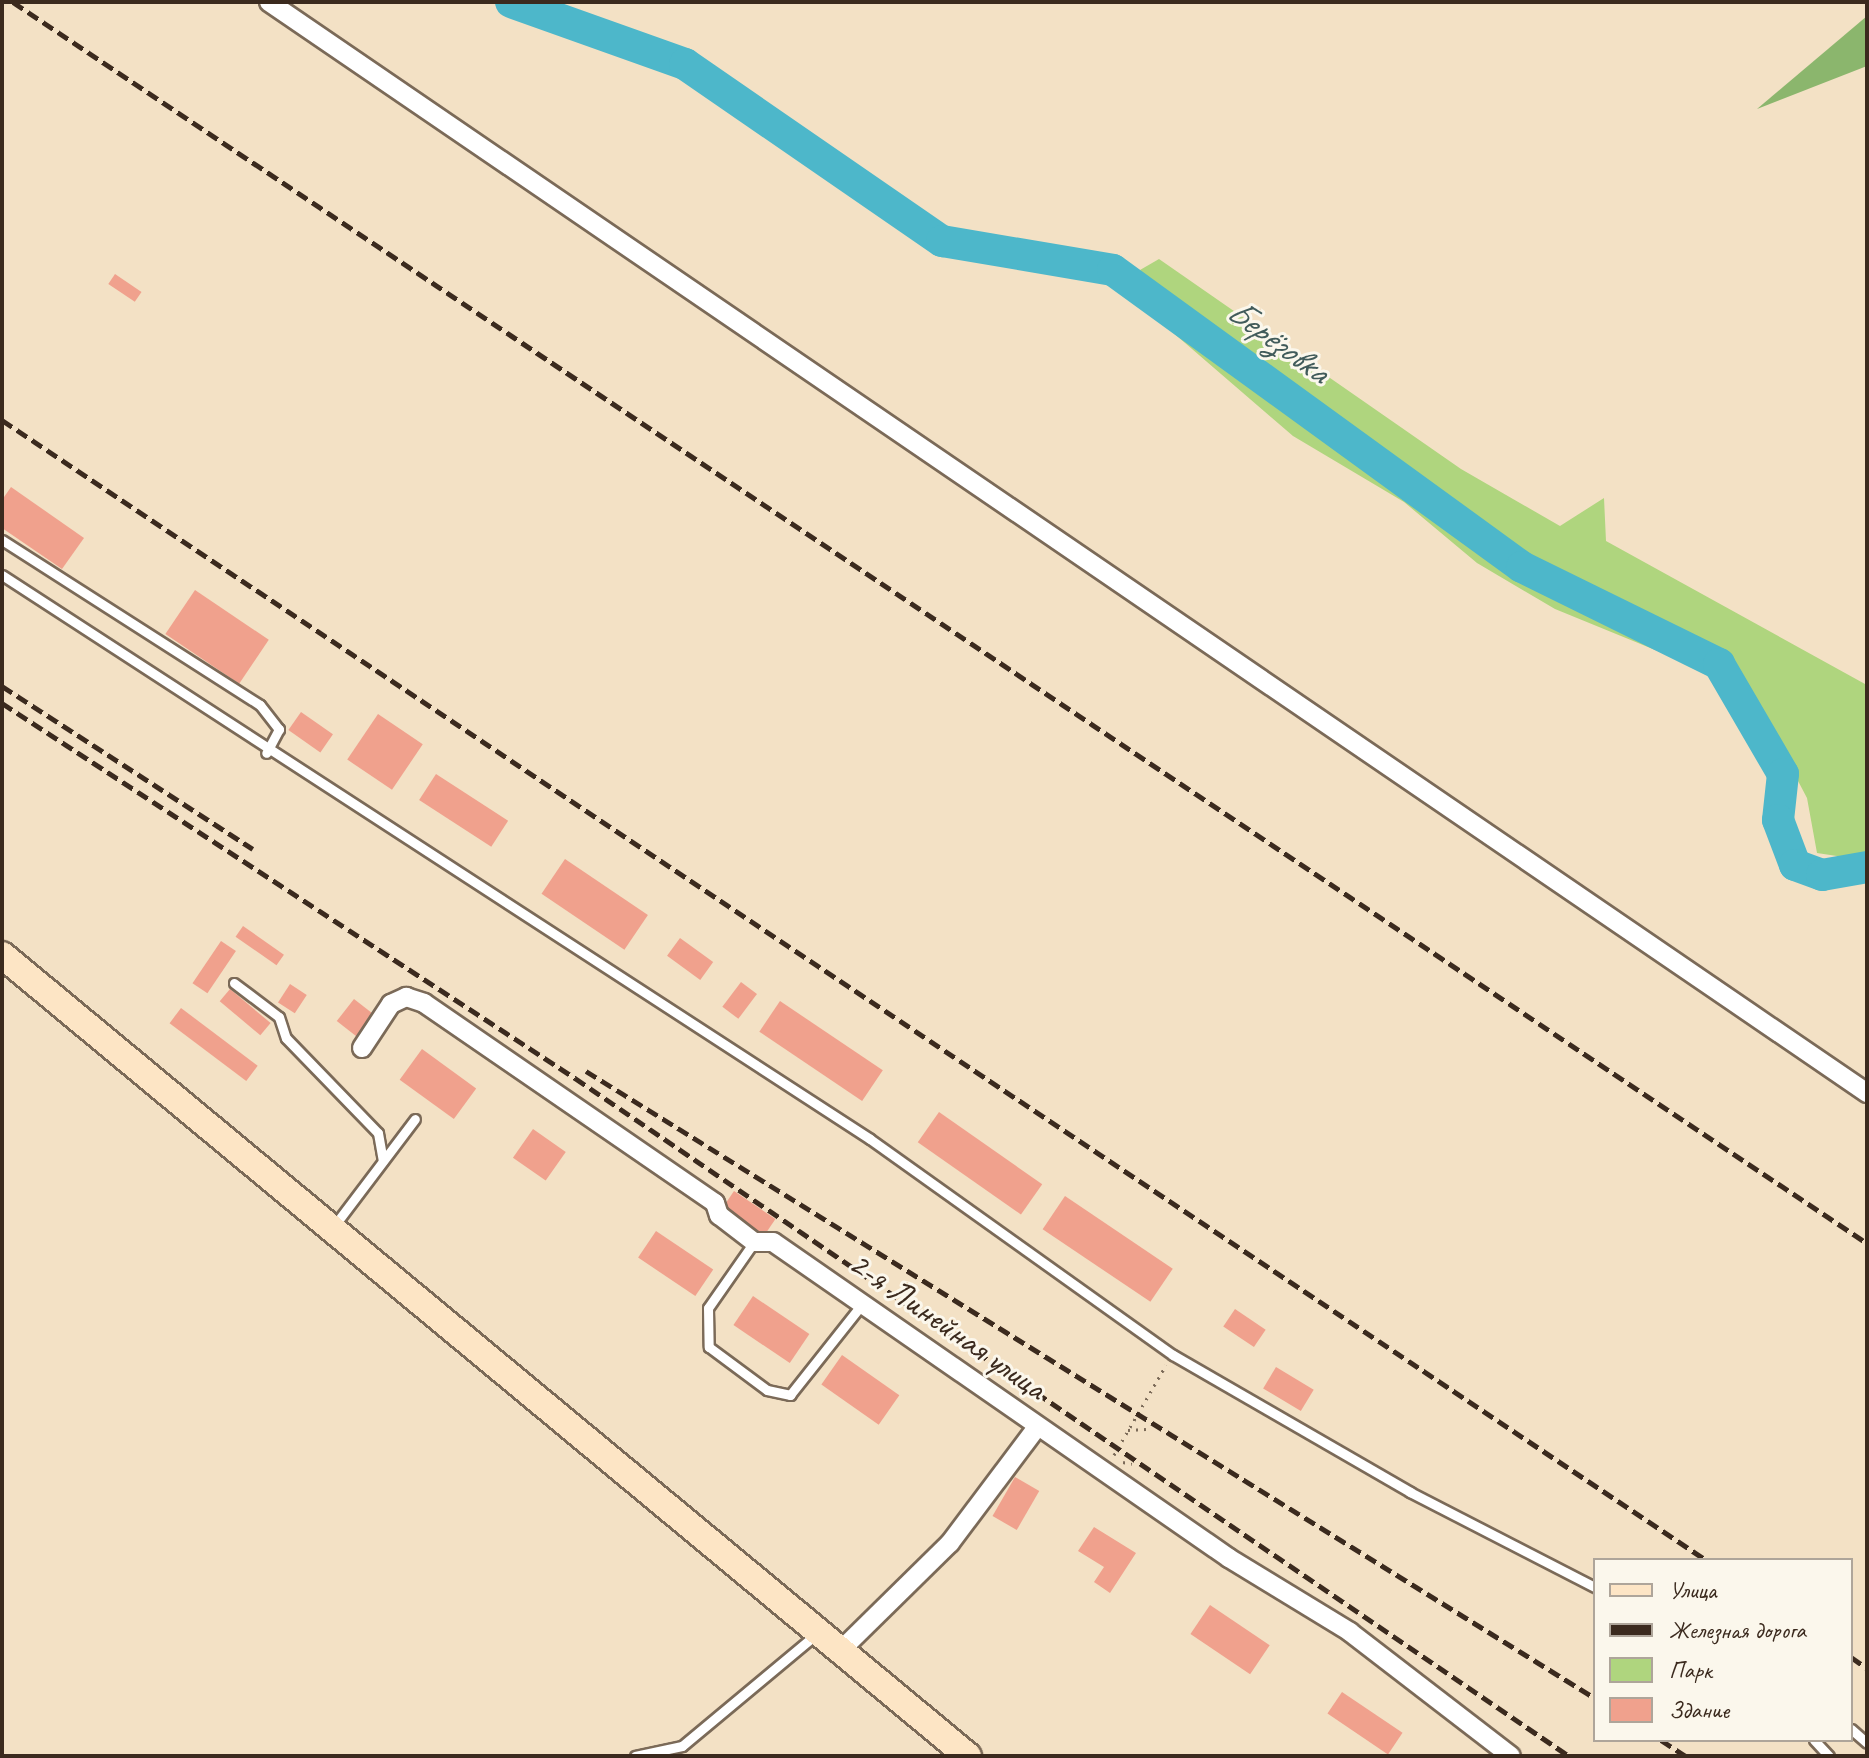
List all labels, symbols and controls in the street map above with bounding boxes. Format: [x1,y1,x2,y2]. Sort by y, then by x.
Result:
water label: Берёзовка [1218,289,1338,393]
street label: 2-я Линейная улица [841,1242,1055,1408]
legend [1593,1558,1853,1742]
text: Улица [1669,1575,1717,1605]
text: Железная дорога [1669,1615,1806,1645]
text: Парк [1669,1655,1712,1685]
text: Здание [1669,1695,1729,1725]

